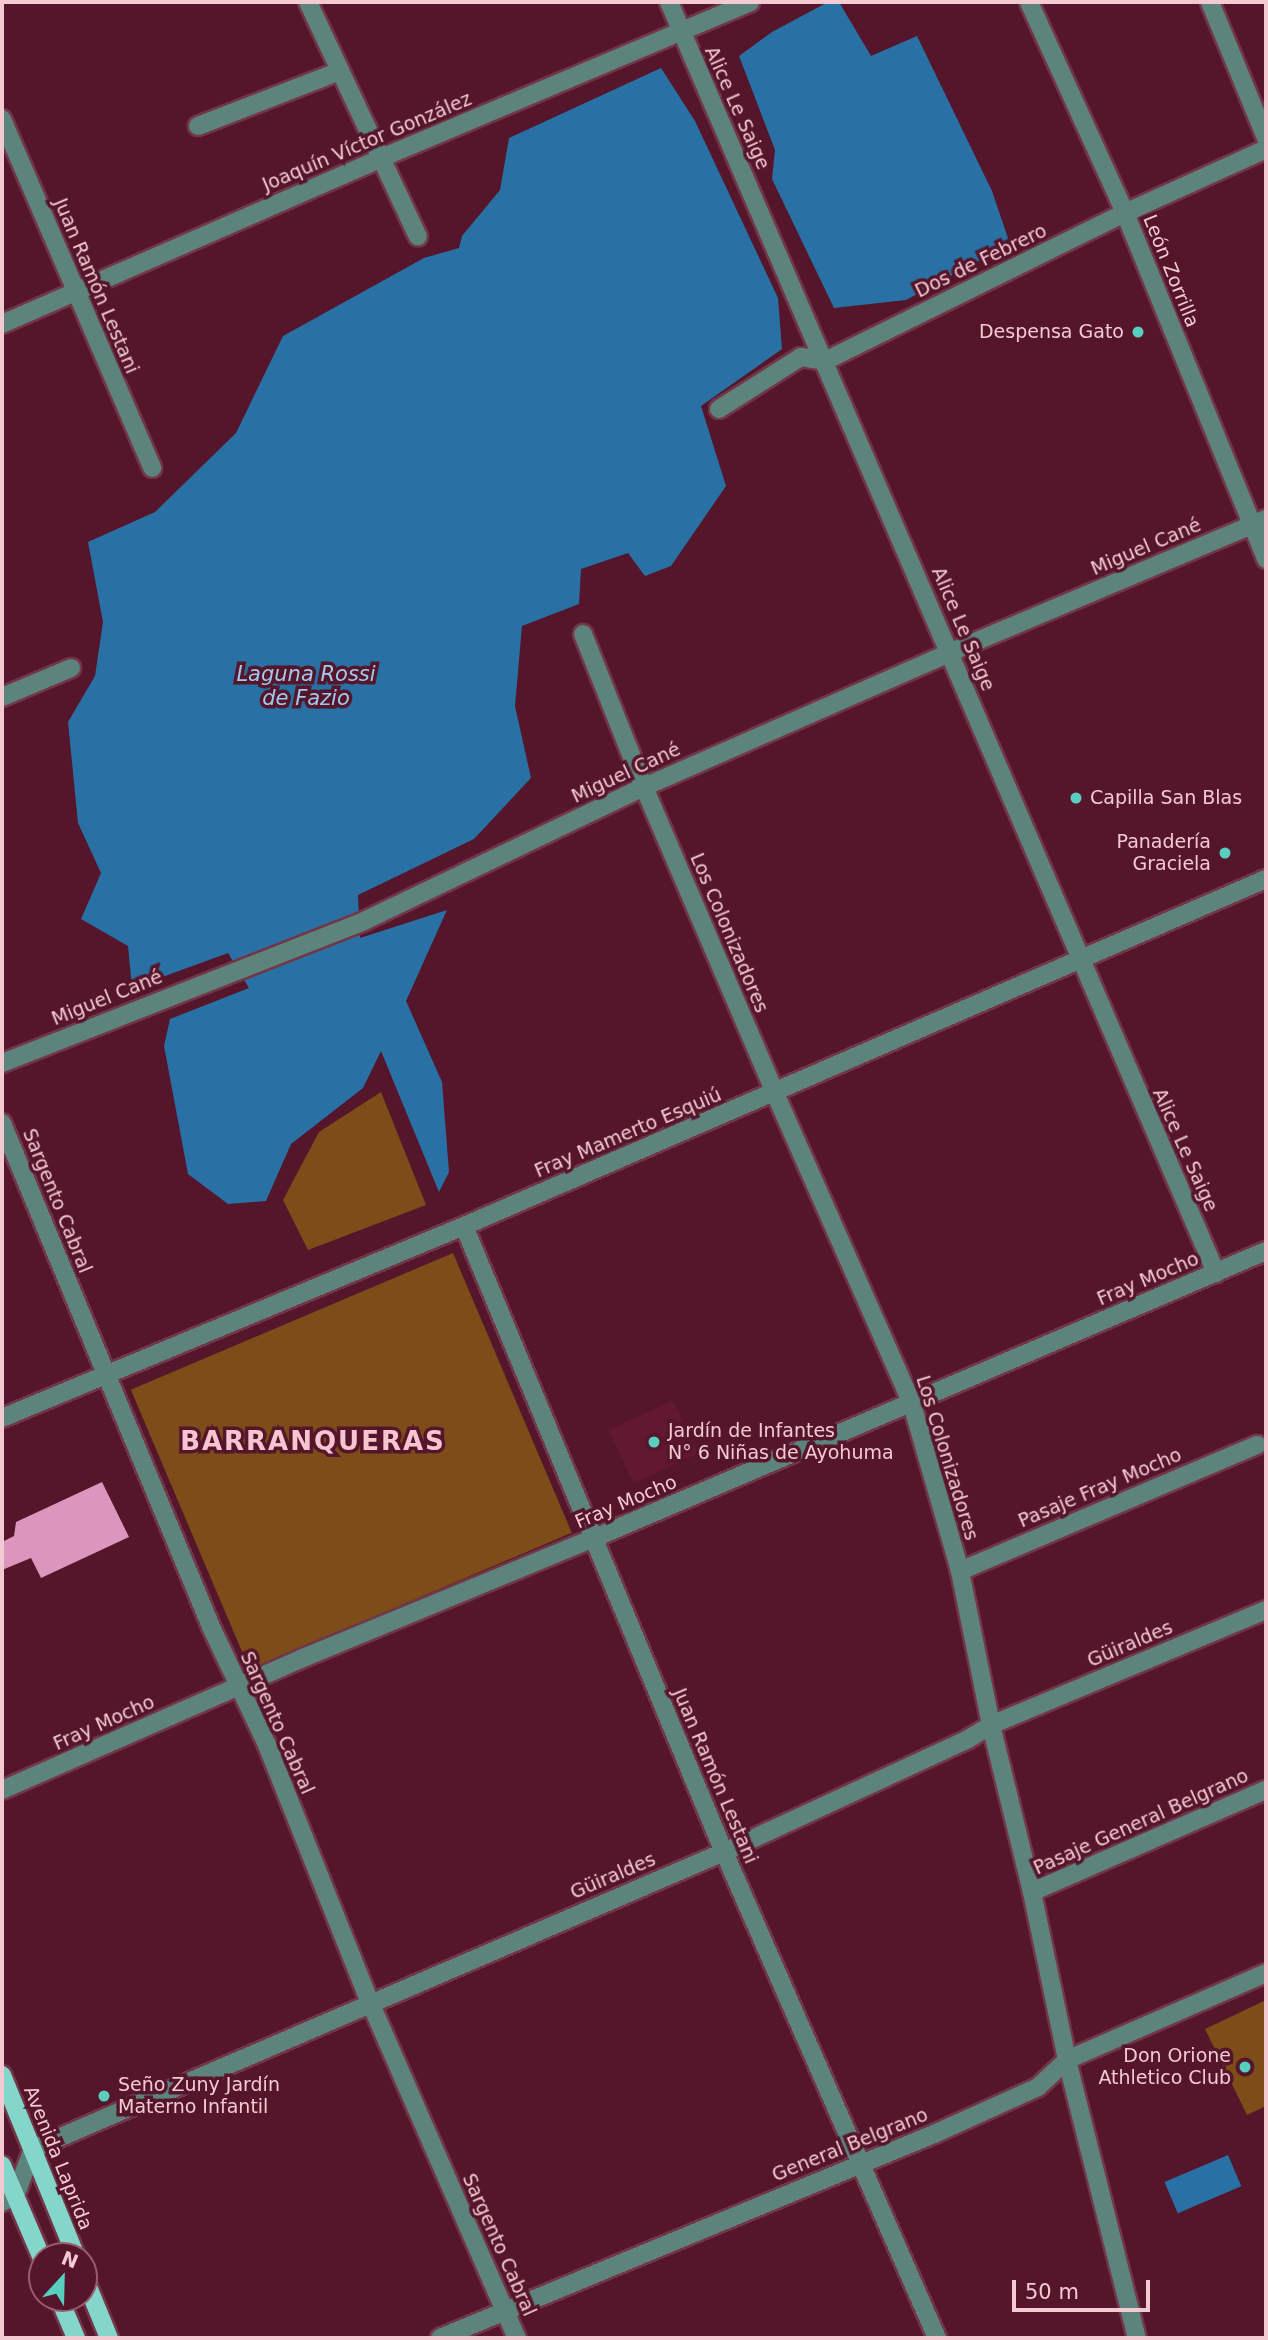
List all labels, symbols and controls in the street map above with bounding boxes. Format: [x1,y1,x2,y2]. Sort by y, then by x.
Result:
street label: Alice Le Saige [700,43,774,173]
street label: Joaquín Víctor González [259,88,475,196]
street label: Juan Ramón Lestani [49,195,143,377]
street label: León Zorrilla [1138,212,1204,330]
street label: Dos de Febrero [911,219,1051,303]
place label: Despensa Gato [979,321,1124,343]
marker: Despensa Gato [1130,324,1146,340]
street label: Miguel Cané [1088,514,1204,580]
street label: Alice Le Saige [927,564,999,694]
water label: Laguna Rossi de Fazio [236,661,376,711]
street label: Miguel Cané [568,738,684,808]
place label: Capilla San Blas [1090,787,1242,809]
marker: Capilla San Blas [1068,790,1084,806]
place label: Panadería Graciela [1117,831,1211,875]
marker: Panadería Graciela [1217,845,1233,861]
street label: Los Colonizadores [685,850,773,1016]
street label: Miguel Cané [48,965,166,1031]
street label: Fray Mamerto Esquiú [531,1083,725,1183]
street label: Alice Le Saige [1148,1085,1222,1215]
street label: Sargento Cabral [18,1125,96,1277]
street label: Fray Mocho [1094,1247,1202,1311]
street label: Los Colonizadores [911,1373,983,1543]
place label: Jardín de Infantes N° 6 Niñas de Ayohuma [668,1420,894,1464]
district label: BARRANQUERAS [182,1426,444,1458]
marker: Jardín de Infantes N° 6 Niñas de Ayohuma [646,1434,662,1450]
street label: Pasaje Fray Mocho [1015,1443,1185,1533]
street label: Fray Mocho [572,1470,680,1534]
street label: Güiraldes [1084,1616,1176,1672]
street label: Sargento Cabral [235,1648,319,1798]
street label: Juan Ramón Lestani [668,1685,762,1867]
street label: Fray Mocho [50,1691,158,1755]
street label: Pasaje General Belgrano [1030,1764,1252,1880]
street label: Güiraldes [567,1848,659,1904]
place label: Don Orione Athletico Club [1098,2045,1231,2089]
marker: Don Orione Athletico Club [1237,2059,1253,2075]
place label: Seño Zuny Jardín Materno Infantil [118,2074,280,2118]
street label: Avenida Laprida [19,2083,97,2233]
marker: Seño Zuny Jardín Materno Infantil [96,2088,112,2104]
street label: General Belgrano [769,2103,931,2187]
street label: Sargento Cabral [457,2170,541,2320]
north arrow [28,2242,98,2312]
text: N [59,2246,82,2273]
scale bar [1016,2266,1154,2310]
text: 50 m [1025,2280,1079,2304]

